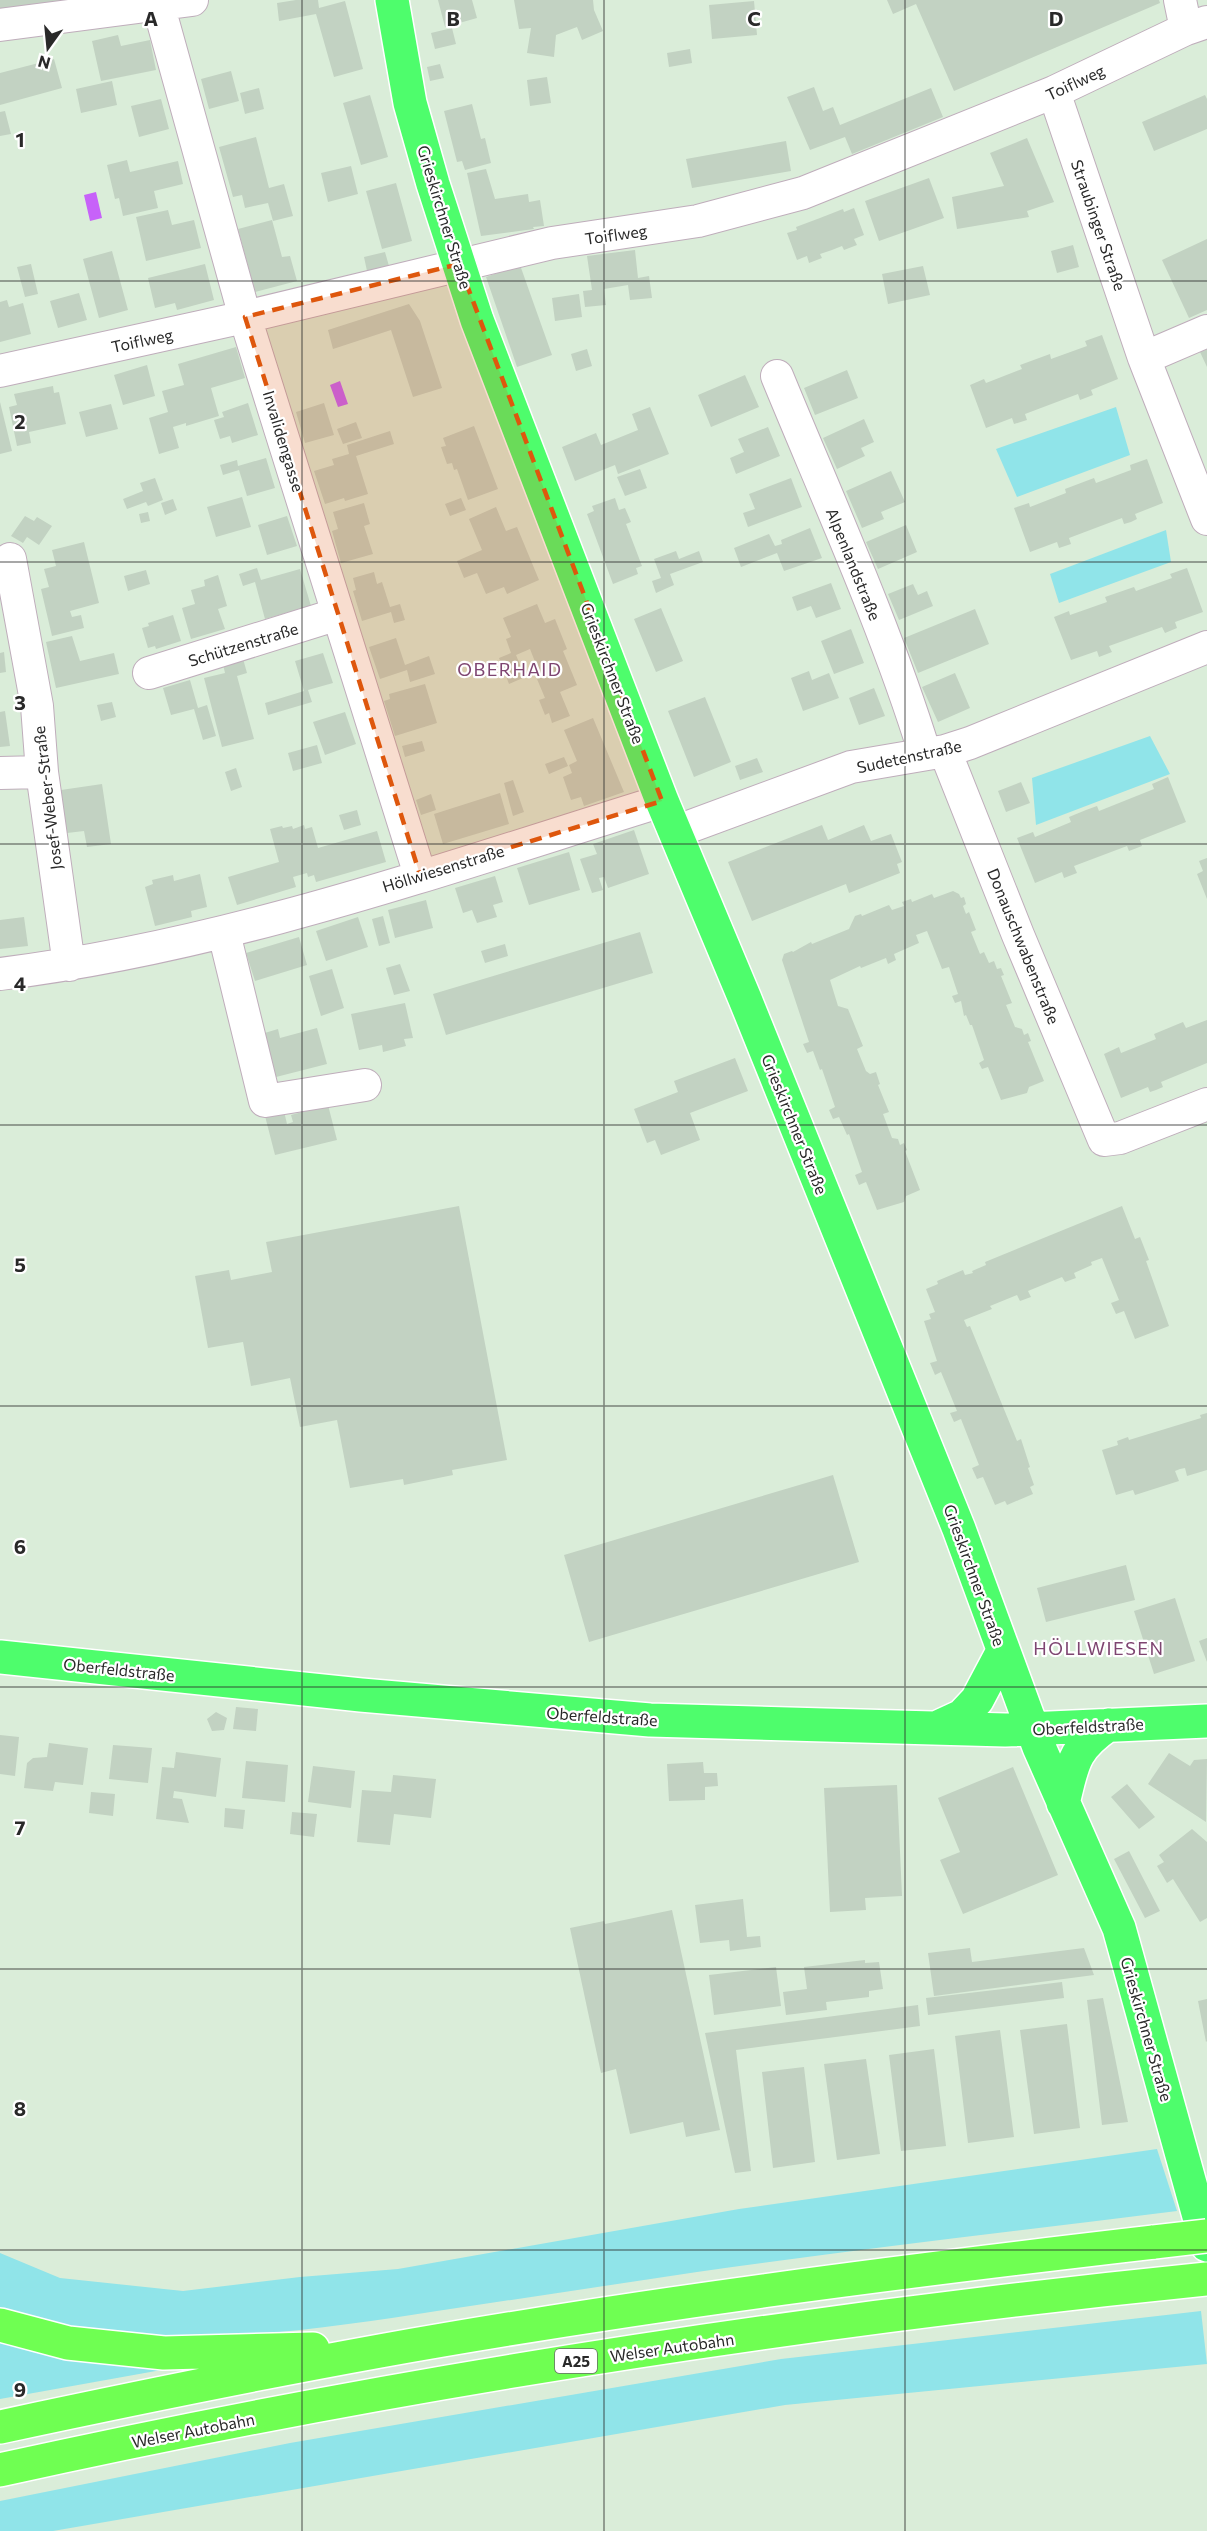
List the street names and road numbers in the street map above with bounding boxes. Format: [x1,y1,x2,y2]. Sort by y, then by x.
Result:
street label: Toiflweg [1043,60,1108,104]
street label: Grieskirchner Straße [414,143,476,291]
street label: Straubinger Straße [1068,157,1130,293]
street label: Toiflweg [584,220,649,248]
street label: Toiflweg [109,324,175,356]
street label: Invalidengasse [260,388,308,494]
street label: Alpenlandstraße [823,505,885,623]
street label: Grieskirchner Straße [577,600,649,746]
street label: Schützenstraße [186,618,300,670]
street label: Josef-Weber-Straße [29,725,65,871]
street label: Sudetenstraße [855,736,963,776]
street label: Höllwiesenstraße [380,840,506,896]
street label: Donauschwabenstraße [984,865,1064,1027]
street label: Grieskirchner Straße [758,1051,832,1197]
street label: Grieskirchner Straße [941,1502,1009,1648]
street label: Oberfeldstraße [63,1654,175,1684]
street label: Oberfeldstraße [546,1703,658,1729]
street label: Oberfeldstraße [1032,1714,1144,1738]
street label: Grieskirchner Straße [1117,1955,1177,2103]
street label: Welser Autobahn [609,2329,735,2365]
road number: A25 [555,2349,597,2373]
street label: Welser Autobahn [130,2409,256,2451]

